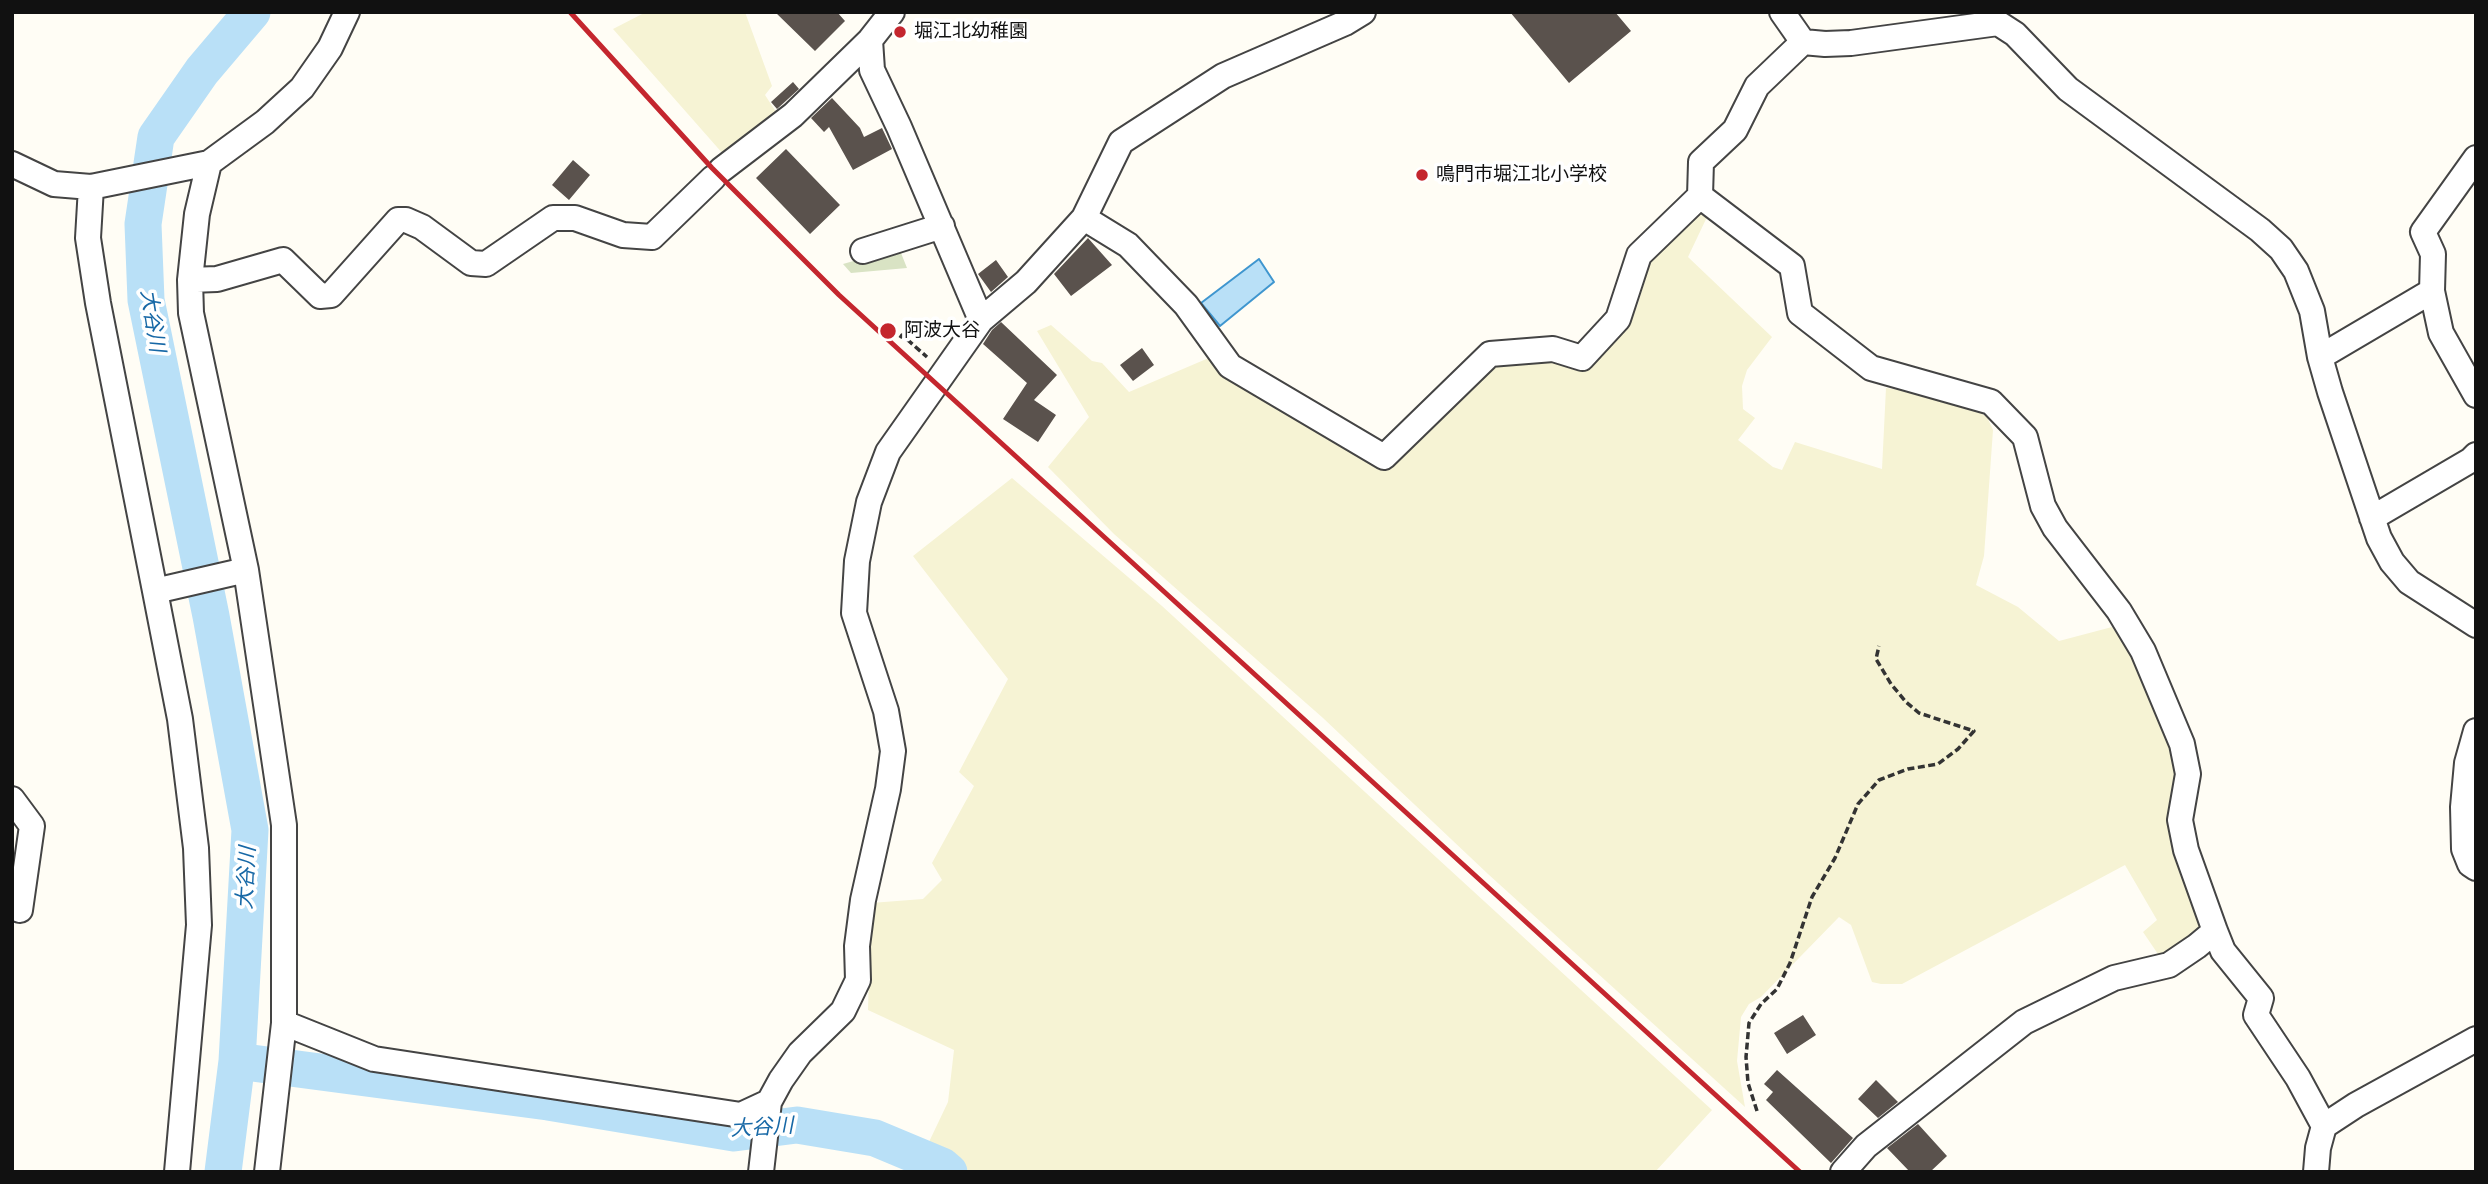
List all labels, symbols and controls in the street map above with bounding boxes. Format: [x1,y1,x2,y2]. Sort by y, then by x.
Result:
place label: 堀江北幼稚園 [914,21,1028,43]
marker: 堀江北幼稚園 [892,24,908,40]
place label: 鳴門市堀江北小学校 [1436,164,1607,186]
marker: 鳴門市堀江北小学校 [1414,167,1430,183]
water label: 大谷川 [135,288,169,354]
place label: 阿波大谷 [904,320,980,342]
marker: 阿波大谷 [878,321,898,341]
water label: 大谷川 [233,846,261,910]
water label: 大谷川 [730,1114,794,1142]

